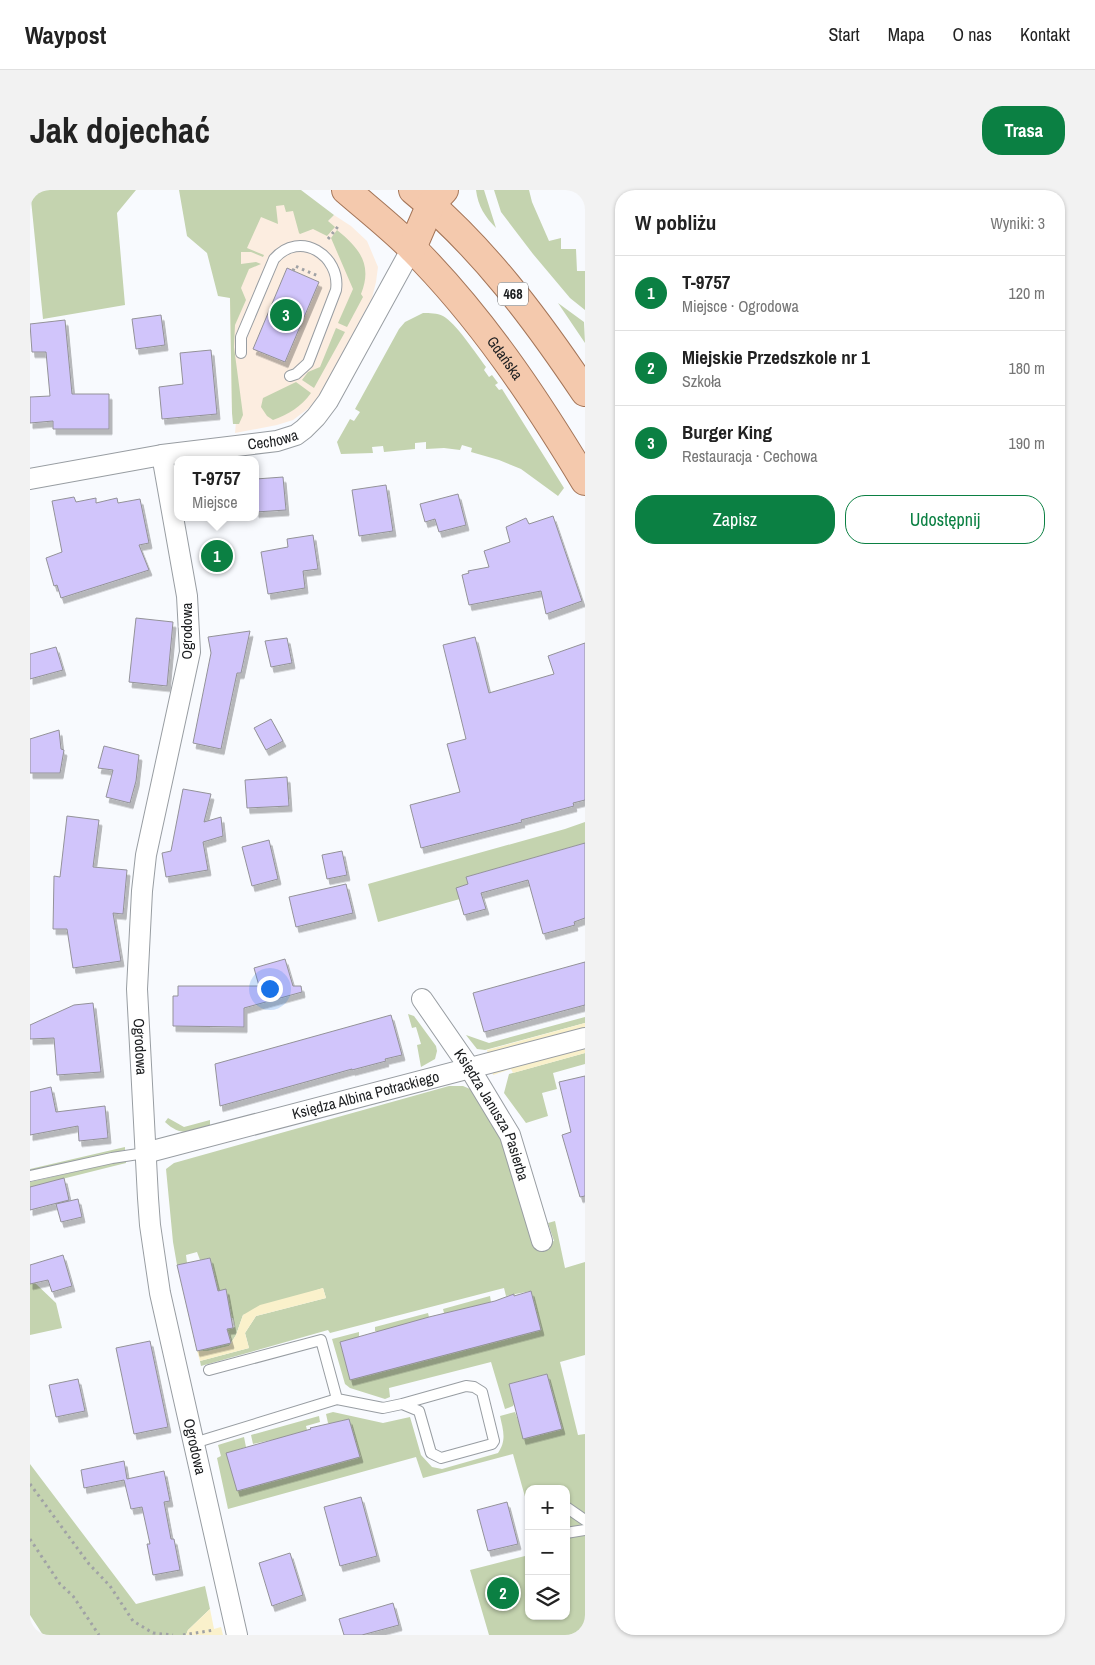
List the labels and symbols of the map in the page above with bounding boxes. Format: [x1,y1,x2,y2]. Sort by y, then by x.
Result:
road number: 468 [498,282,528,306]
pin: 3 [270,296,302,334]
street label: Gdańska [482,332,528,384]
street label: Cechowa [246,424,301,455]
pin: 1 [201,537,233,575]
street label: Ogrodowa [176,602,197,659]
your location [257,976,283,1002]
street label: Ogrodowa [129,1018,153,1076]
street label: Księdza Janusza Pasierba [449,1044,534,1183]
street label: Księdza Albina Potrackiego [290,1066,441,1124]
street label: Ogrodowa [179,1417,212,1477]
pin: 2 [487,1574,519,1612]

